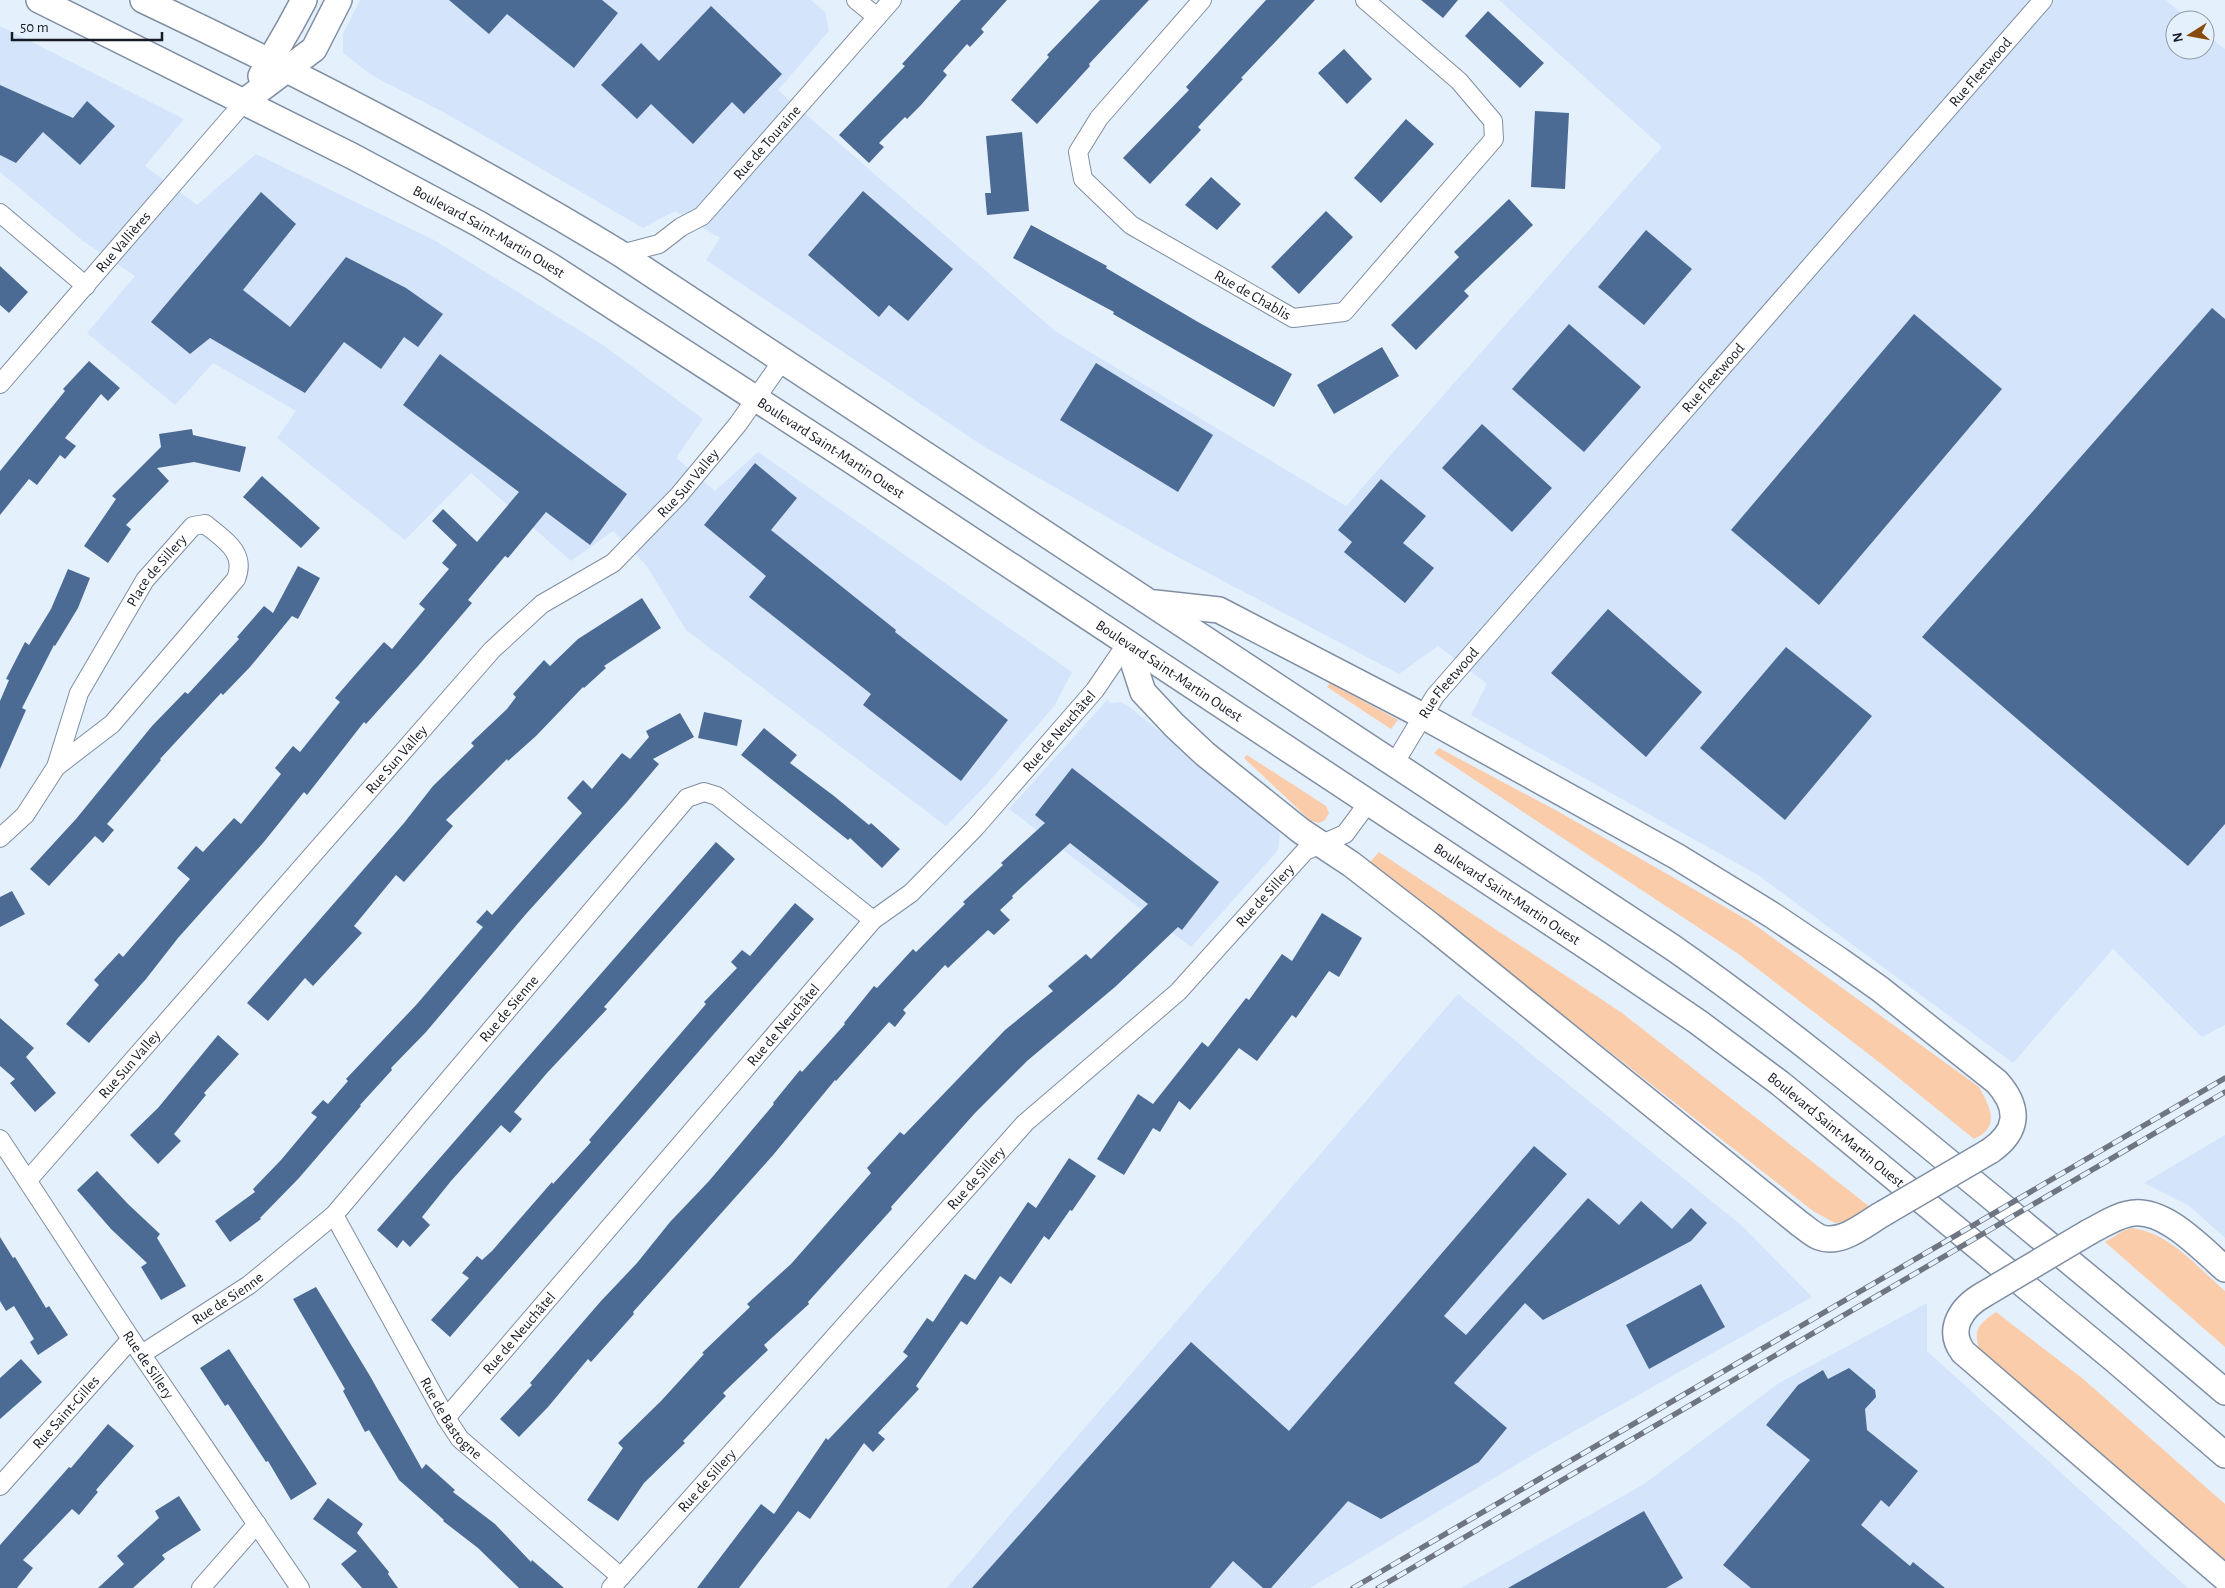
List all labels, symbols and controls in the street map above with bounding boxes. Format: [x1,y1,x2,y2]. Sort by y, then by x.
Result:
scale bar [12,10,162,42]
north arrow [2165,10,2215,60]
text: 50 m [20,20,49,35]
text: N [2170,31,2186,43]
street label: Rue Fleetwood [1946,35,2015,110]
street label: Rue de Touraine [731,102,804,183]
street label: Boulevard Saint-Martin Ouest [410,183,567,281]
street label: Rue Vallières [93,209,154,275]
street label: Rue de Chablis [1212,268,1293,323]
street label: Rue Fleetwood [1679,340,1748,416]
street label: Boulevard Saint-Martin Ouest [755,395,907,501]
street label: Rue Sun Valley [655,446,722,520]
street label: Place de Sillery [124,531,190,609]
street label: Boulevard Saint-Martin Ouest [1093,617,1245,725]
street label: Rue Fleetwood [1416,645,1482,721]
street label: Rue de Neuchâtel [1020,688,1099,775]
street label: Rue Sun Valley [363,722,431,797]
street label: Boulevard Saint-Martin Ouest [1431,841,1583,948]
street label: Rue de Sillery [1233,861,1298,930]
street label: Rue de Sienne [477,973,542,1045]
street label: Rue de Neuchâtel [744,981,823,1069]
street label: Rue Sun Valley [96,1027,164,1101]
street label: Boulevard Saint-Martin Ouest [1765,1070,1907,1191]
street label: Rue de Sillery [945,1143,1009,1213]
street label: Rue de Sienne [189,1270,266,1328]
street label: Rue de Neuchâtel [480,1290,558,1377]
street label: Rue de Sillery [120,1328,177,1402]
street label: Rue Saint-Gilles [30,1373,102,1452]
street label: Rue de Bastogne [417,1375,485,1462]
street label: Rue de Sillery [675,1446,739,1515]

